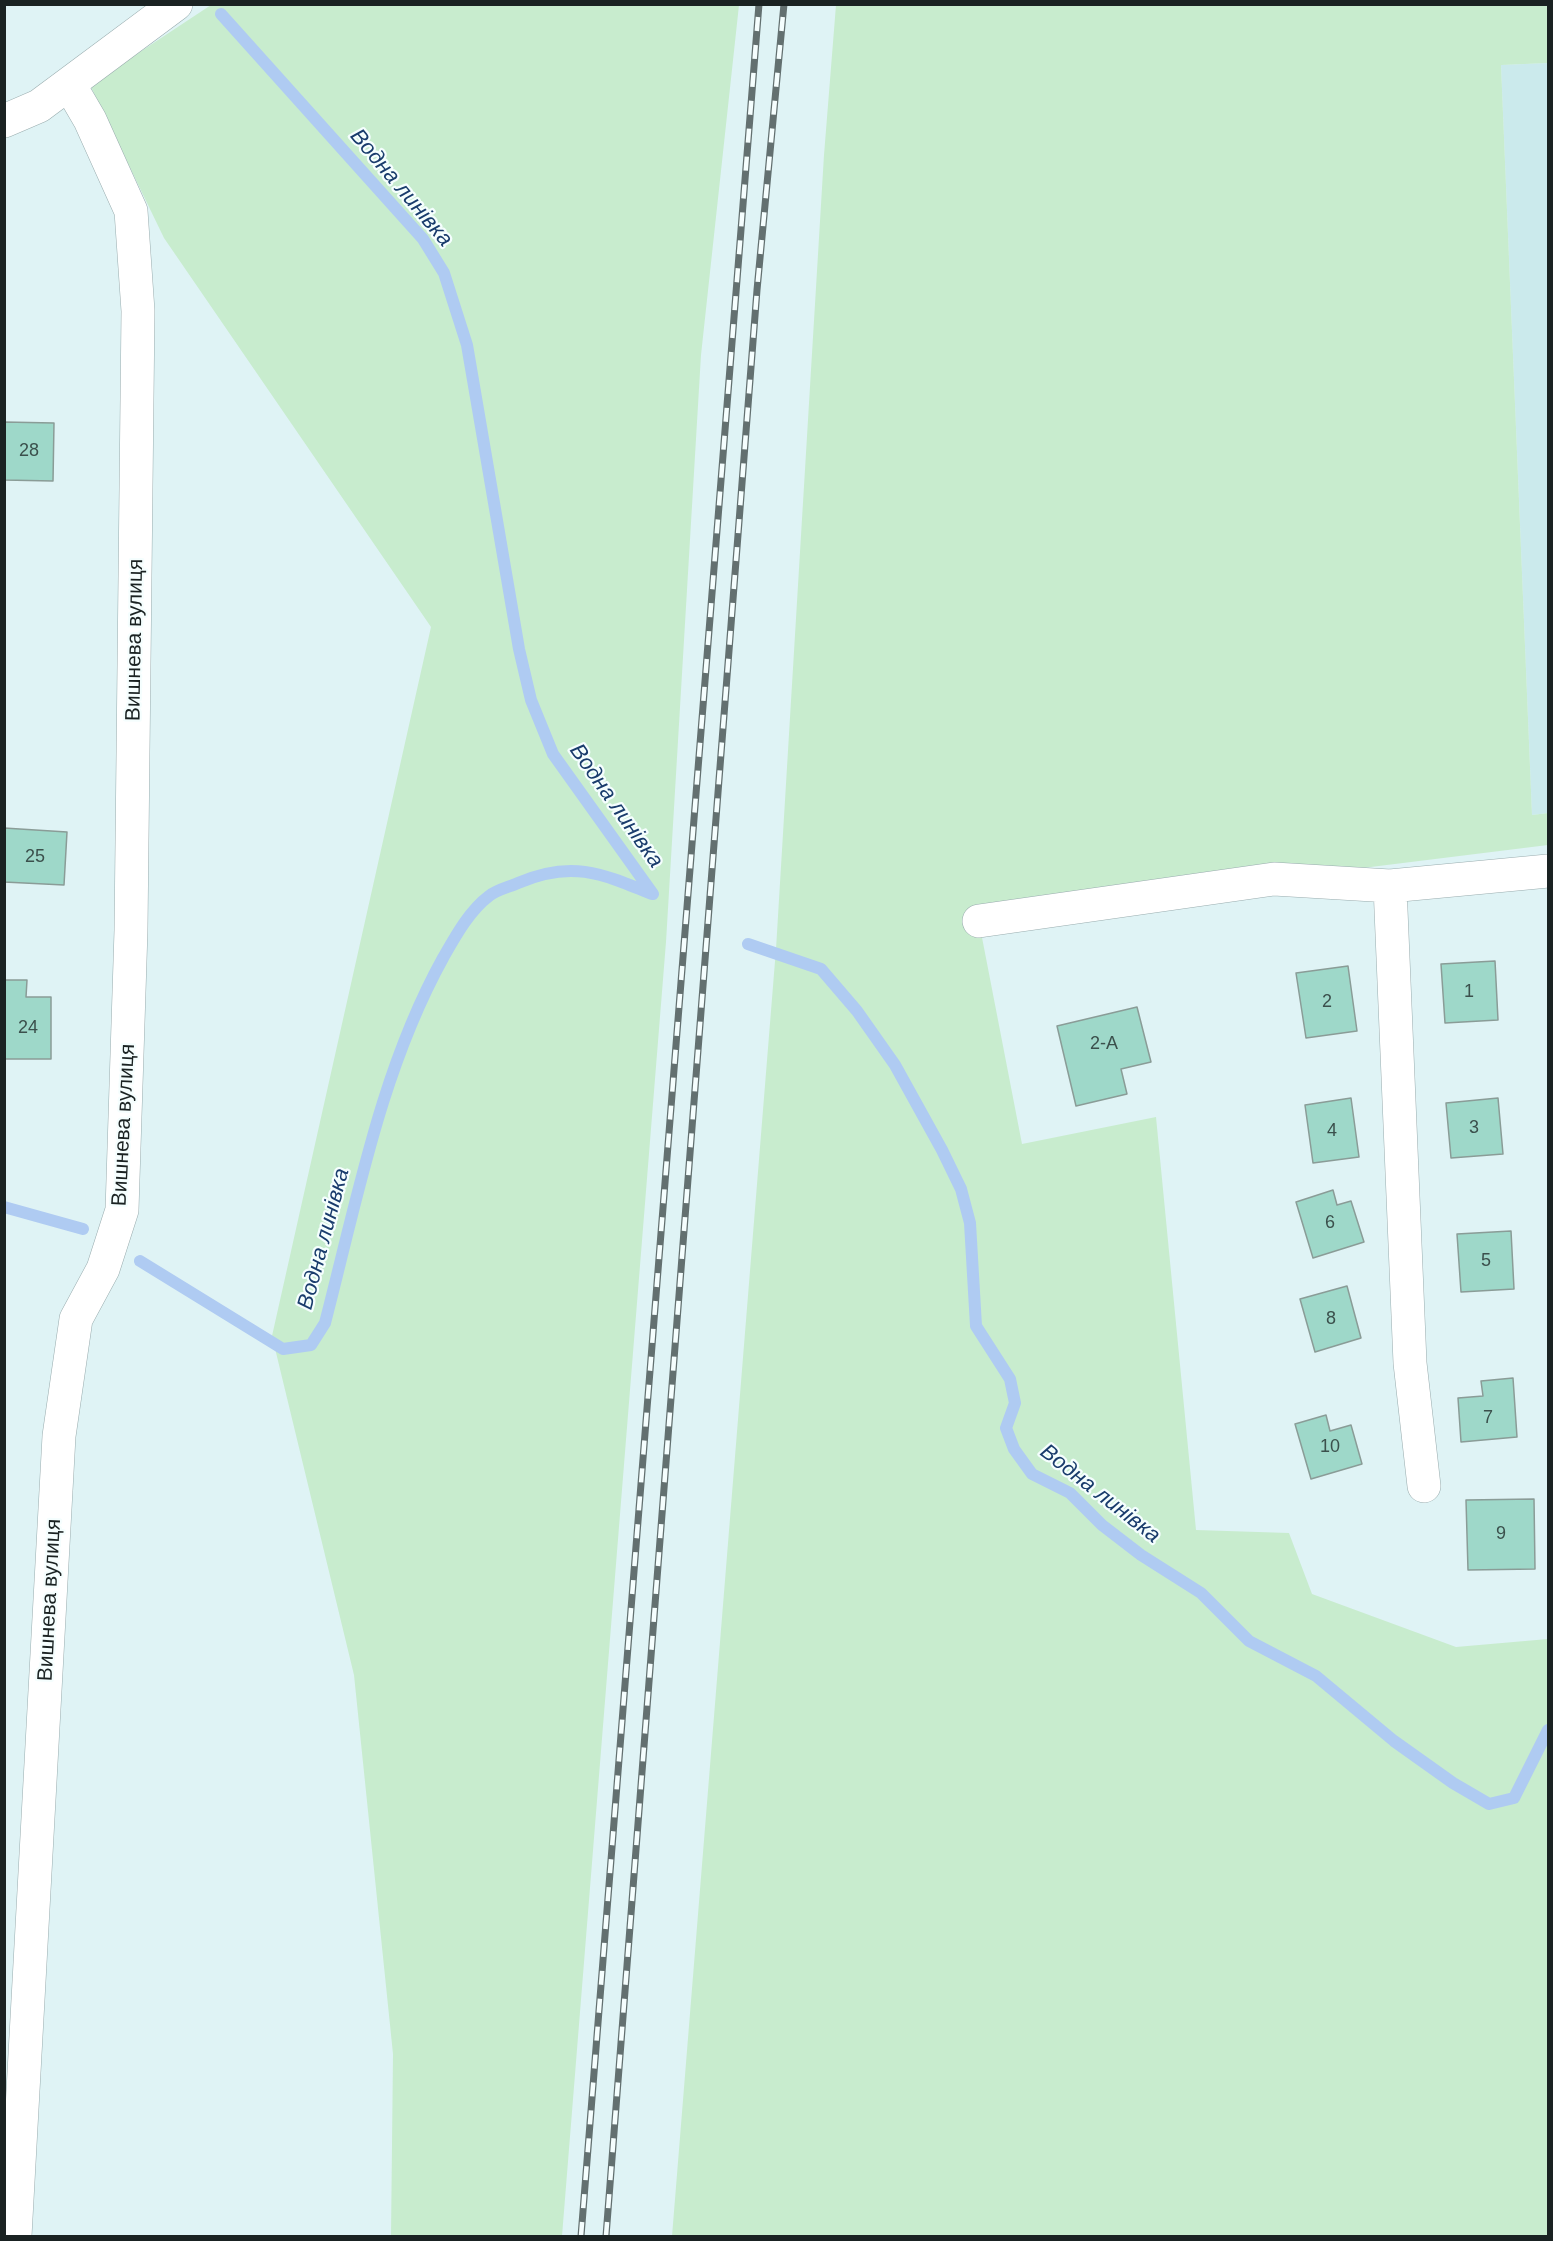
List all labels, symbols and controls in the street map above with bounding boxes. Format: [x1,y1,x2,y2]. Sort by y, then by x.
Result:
water label: Водна линівка [344,124,458,252]
house number: 28 [19,440,39,462]
street label: Вишнева вулиця [121,559,149,721]
water label: Водна линівка [564,739,668,873]
house number: 25 [25,846,45,868]
house number: 1 [1464,981,1474,1003]
house number: 2 [1322,991,1332,1013]
house number: 24 [18,1017,38,1039]
house number: 2-А [1090,1033,1118,1055]
street label: Вишнева вулиця [107,1043,141,1207]
house number: 3 [1469,1117,1479,1139]
house number: 4 [1327,1120,1337,1142]
water label: Водна линівка [292,1165,356,1313]
house number: 6 [1325,1212,1335,1234]
house number: 5 [1481,1250,1491,1272]
house number: 8 [1326,1308,1336,1330]
house number: 7 [1483,1407,1493,1429]
house number: 10 [1320,1436,1340,1458]
water label: Водна линівка [1035,1439,1165,1549]
street label: Вишнева вулиця [33,1518,67,1682]
house number: 9 [1496,1523,1506,1545]

